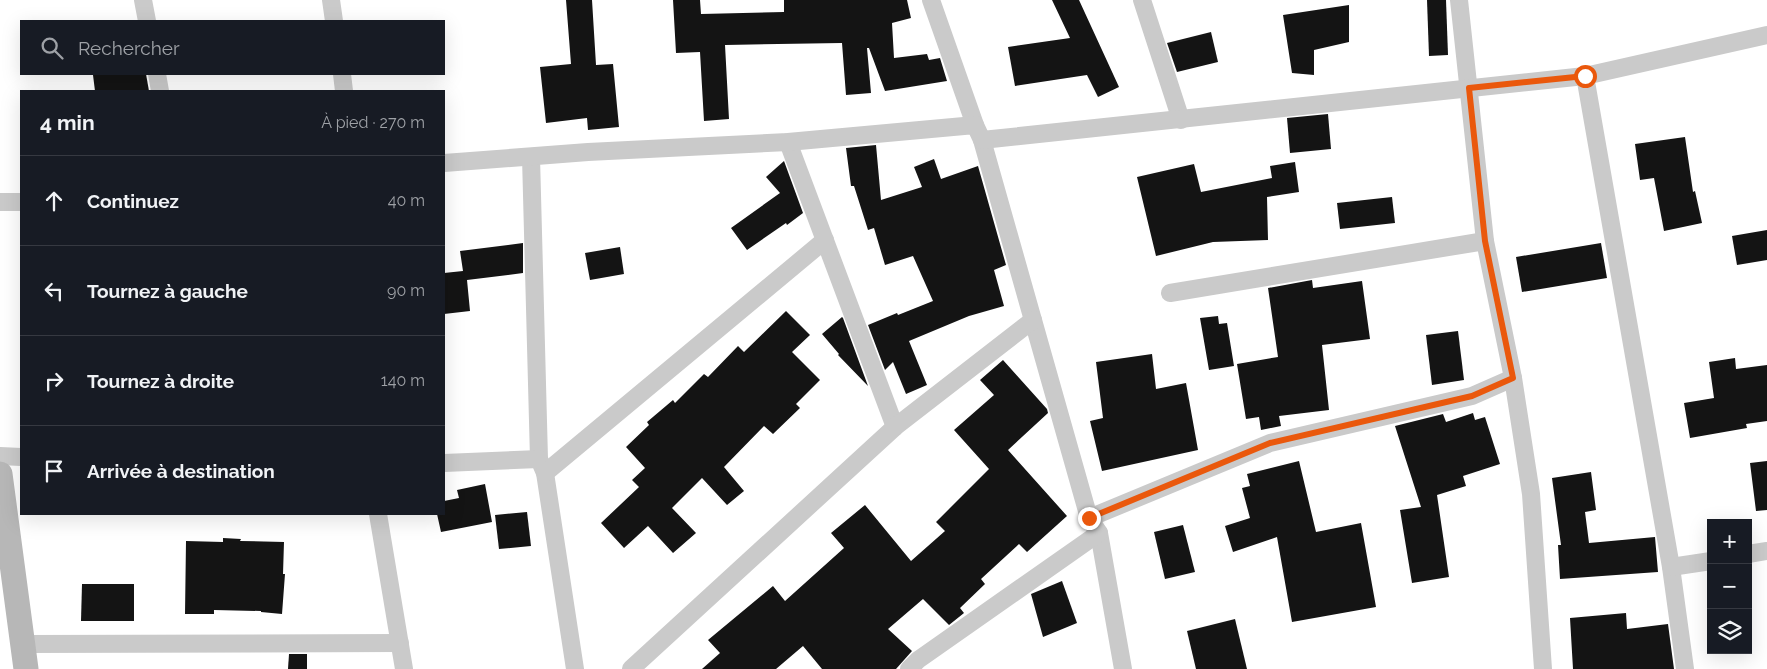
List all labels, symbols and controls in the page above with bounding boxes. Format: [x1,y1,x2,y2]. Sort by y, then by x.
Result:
search box [20,20,445,75]
icon: search [38,34,66,62]
text: Rechercher [78,37,180,59]
route start [1574,65,1597,88]
text: 4 min [40,110,95,135]
text: À pied · 270 m [321,113,425,132]
icon: ahead [40,187,68,215]
text: Continuez [87,190,179,212]
text: 40 m [388,191,425,210]
icon: left [40,277,68,305]
text: Tournez à gauche [87,280,248,302]
text: 90 m [387,281,425,300]
icon: right [40,367,68,395]
text: Tournez à droite [87,370,234,392]
text: 140 m [381,371,425,390]
icon: arrive [40,457,68,485]
text: Arrivée à destination [87,460,275,482]
route end [1078,507,1101,530]
map controls [1707,519,1752,654]
button: + [1707,519,1752,564]
button: − [1707,564,1752,609]
button: layers [1707,609,1752,654]

